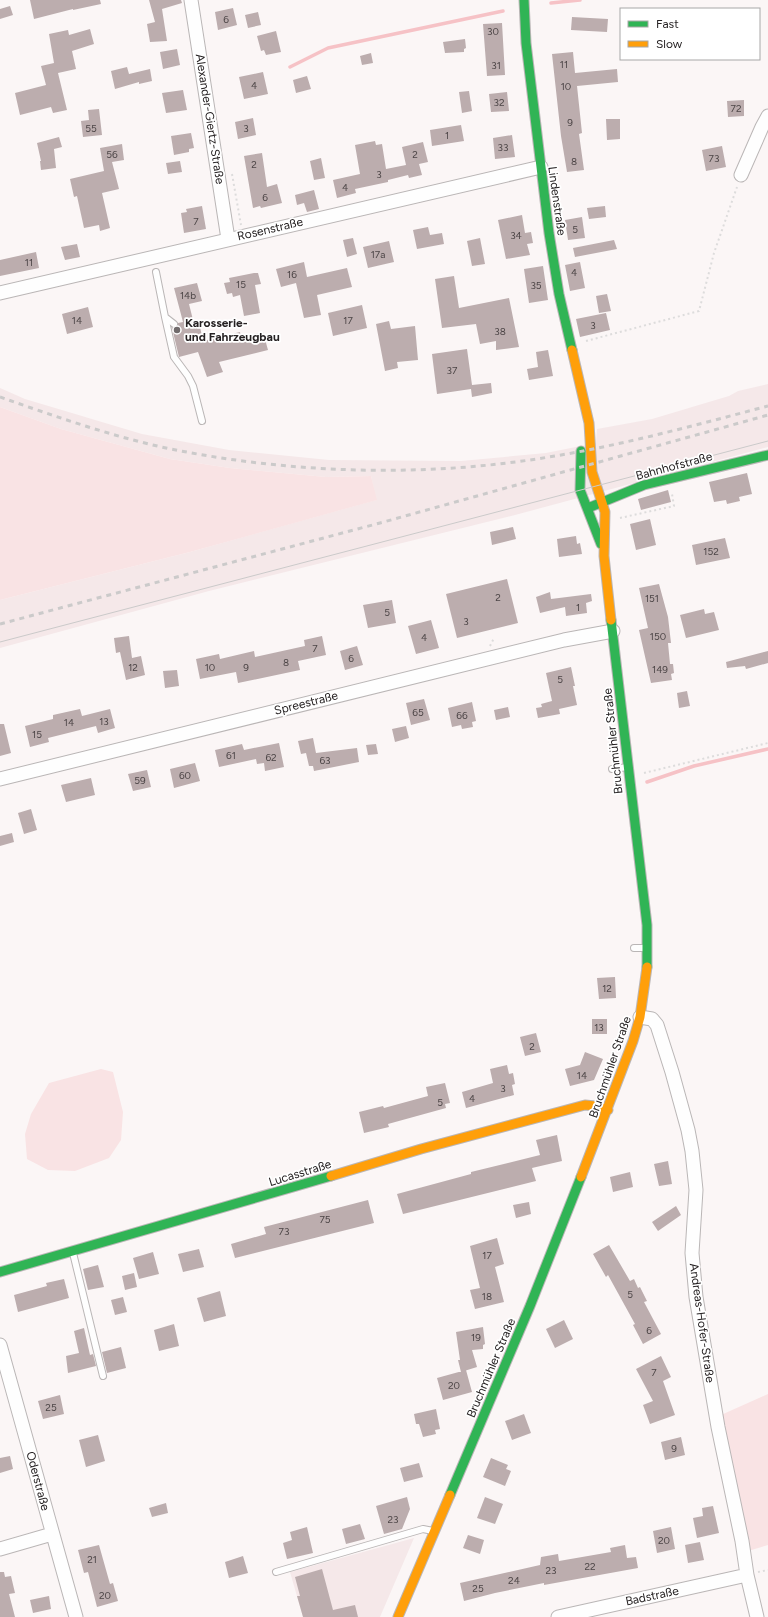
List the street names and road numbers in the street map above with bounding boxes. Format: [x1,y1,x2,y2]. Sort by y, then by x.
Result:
street label: Alexander-Giertz-Straße [193,53,227,186]
street label: Lindenstraße [545,166,569,237]
street label: Rosenstraße [236,215,305,243]
street label: Bahnhofstraße [634,449,714,483]
street label: Bruchmühler Straße [600,687,626,795]
street label: Spreestraße [273,688,340,718]
street label: Bruchmühler Straße [586,1014,634,1120]
street label: Lucasstraße [267,1157,333,1189]
street label: Andreas-Hofer-Straße [687,1262,717,1384]
street label: Bruchmühler Straße [464,1316,518,1420]
street label: Oderstraße [23,1450,53,1512]
street label: Badstraße [624,1583,680,1608]

